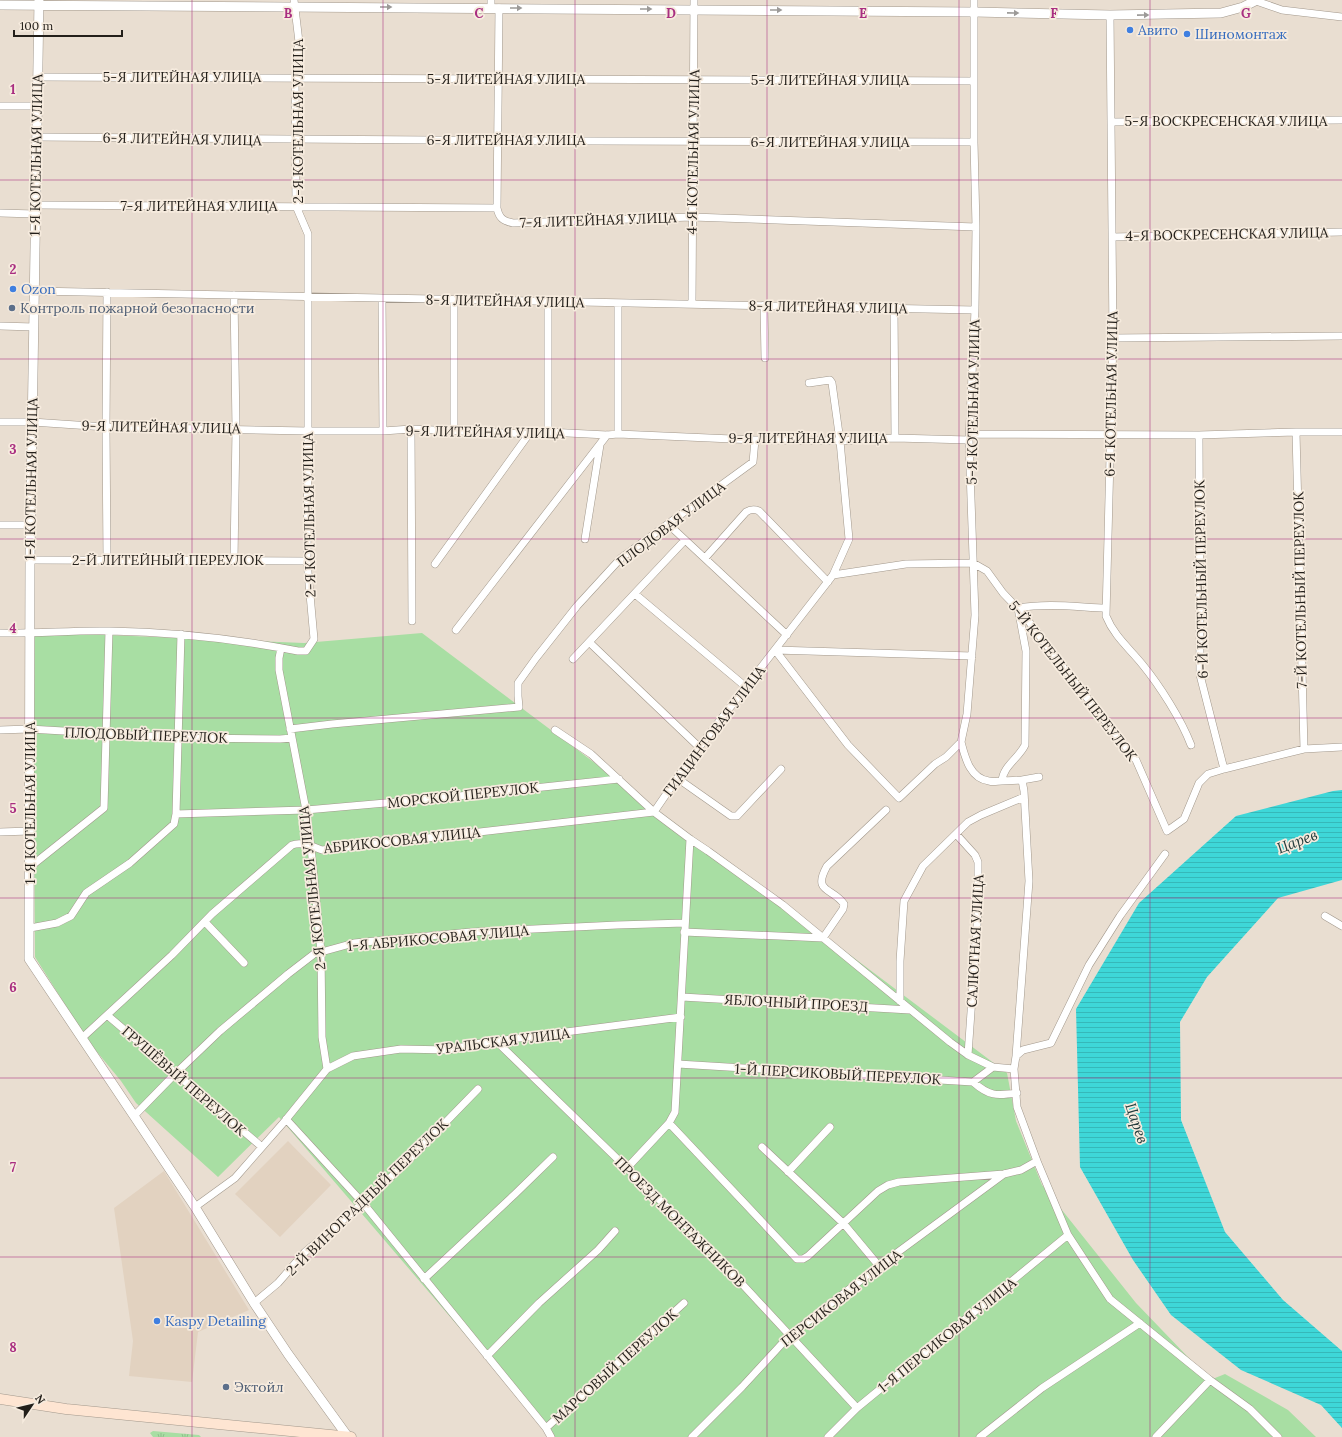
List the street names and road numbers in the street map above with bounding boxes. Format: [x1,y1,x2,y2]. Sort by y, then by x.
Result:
street label: 2-Я КОТЕЛЬНАЯ УЛИЦА [289,38,307,203]
street label: 5-Я ЛИТЕЙНАЯ УЛИЦА [103,68,262,86]
street label: 4-Я КОТЕЛЬНАЯ УЛИЦА [683,69,703,235]
street label: 5-Я ЛИТЕЙНАЯ УЛИЦА [427,70,586,88]
street label: 5-Я ЛИТЕЙНАЯ УЛИЦА [751,71,910,89]
street label: 1-Я КОТЕЛЬНАЯ УЛИЦА [26,73,46,236]
street label: 5-Я ВОСКРЕСЕНСКАЯ УЛИЦА [1124,112,1328,130]
street label: 6-Я ЛИТЕЙНАЯ УЛИЦА [102,129,262,149]
street label: 6-Я ЛИТЕЙНАЯ УЛИЦА [426,131,586,149]
street label: 6-Я ЛИТЕЙНАЯ УЛИЦА [750,133,910,151]
street label: 7-Я ЛИТЕЙНАЯ УЛИЦА [120,197,278,215]
street label: 7-Я ЛИТЕЙНАЯ УЛИЦА [519,208,677,232]
street label: 4-Я ВОСКРЕСЕНСКАЯ УЛИЦА [1125,223,1329,245]
street label: 8-Я ЛИТЕЙНАЯ УЛИЦА [425,291,585,311]
street label: 8-Я ЛИТЕЙНАЯ УЛИЦА [748,297,908,317]
street label: 6-Я КОТЕЛЬНАЯ УЛИЦА [1101,311,1121,477]
street label: 5-Я КОТЕЛЬНАЯ УЛИЦА [963,319,983,485]
street label: 1-Я КОТЕЛЬНАЯ УЛИЦА [21,397,41,560]
street label: 9-Я ЛИТЕЙНАЯ УЛИЦА [81,417,241,437]
street label: 9-Я ЛИТЕЙНАЯ УЛИЦА [405,422,565,442]
street label: 9-Я ЛИТЕЙНАЯ УЛИЦА [728,429,888,447]
street label: 2-Я КОТЕЛЬНАЯ УЛИЦА [299,432,319,598]
street label: ПЛОДОВАЯ УЛИЦА [613,477,729,571]
street label: 6-Й КОТЕЛЬНЫЙ ПЕРЕУЛОК [1190,479,1212,679]
street label: 7-Й КОТЕЛЬНЫЙ ПЕРЕУЛОК [1289,491,1311,689]
street label: 2-Й ЛИТЕЙНЫЙ ПЕРЕУЛОК [72,551,264,569]
street label: 5-Й КОТЕЛЬНЫЙ ПЕРЕУЛОК [1005,597,1142,765]
street label: ГИАЦИНТОВАЯ УЛИЦА [659,662,769,800]
street label: 1-Я КОТЕЛЬНАЯ УЛИЦА [21,722,39,884]
street label: ПЛОДОВЫЙ ПЕРЕУЛОК [64,723,228,747]
street label: МОРСКОЙ ПЕРЕУЛОК [386,778,540,812]
street label: 2-Я КОТЕЛЬНАЯ УЛИЦА [294,805,330,971]
street label: АБРИКОСОВАЯ УЛИЦА [322,823,481,857]
street label: САЛЮТНАЯ УЛИЦА [963,874,987,1008]
street label: 1-Я АБРИКОСОВАЯ УЛИЦА [346,921,530,955]
street label: ЯБЛОЧНЫЙ ПРОЕЗД [724,990,869,1016]
street label: ГРУШЁВЫЙ ПЕРЕУЛОК [118,1022,250,1140]
street label: УРАЛЬСКАЯ УЛИЦА [434,1024,571,1058]
street label: 1-Й ПЕРСИКОВЫЙ ПЕРЕУЛОК [734,1060,942,1088]
street label: 2-Й ВИНОГРАДНЫЙ ПЕРЕУЛОК [282,1114,452,1279]
street label: ПРОЕЗД МОНТАЖНИКОВ [611,1153,749,1291]
street label: ПЕРСИКОВАЯ УЛИЦА [777,1245,905,1351]
street label: 1-Я ПЕРСИКОВАЯ УЛИЦА [874,1273,1020,1396]
street label: МАРСОВЫЙ ПЕРЕУЛОК [549,1305,682,1427]

